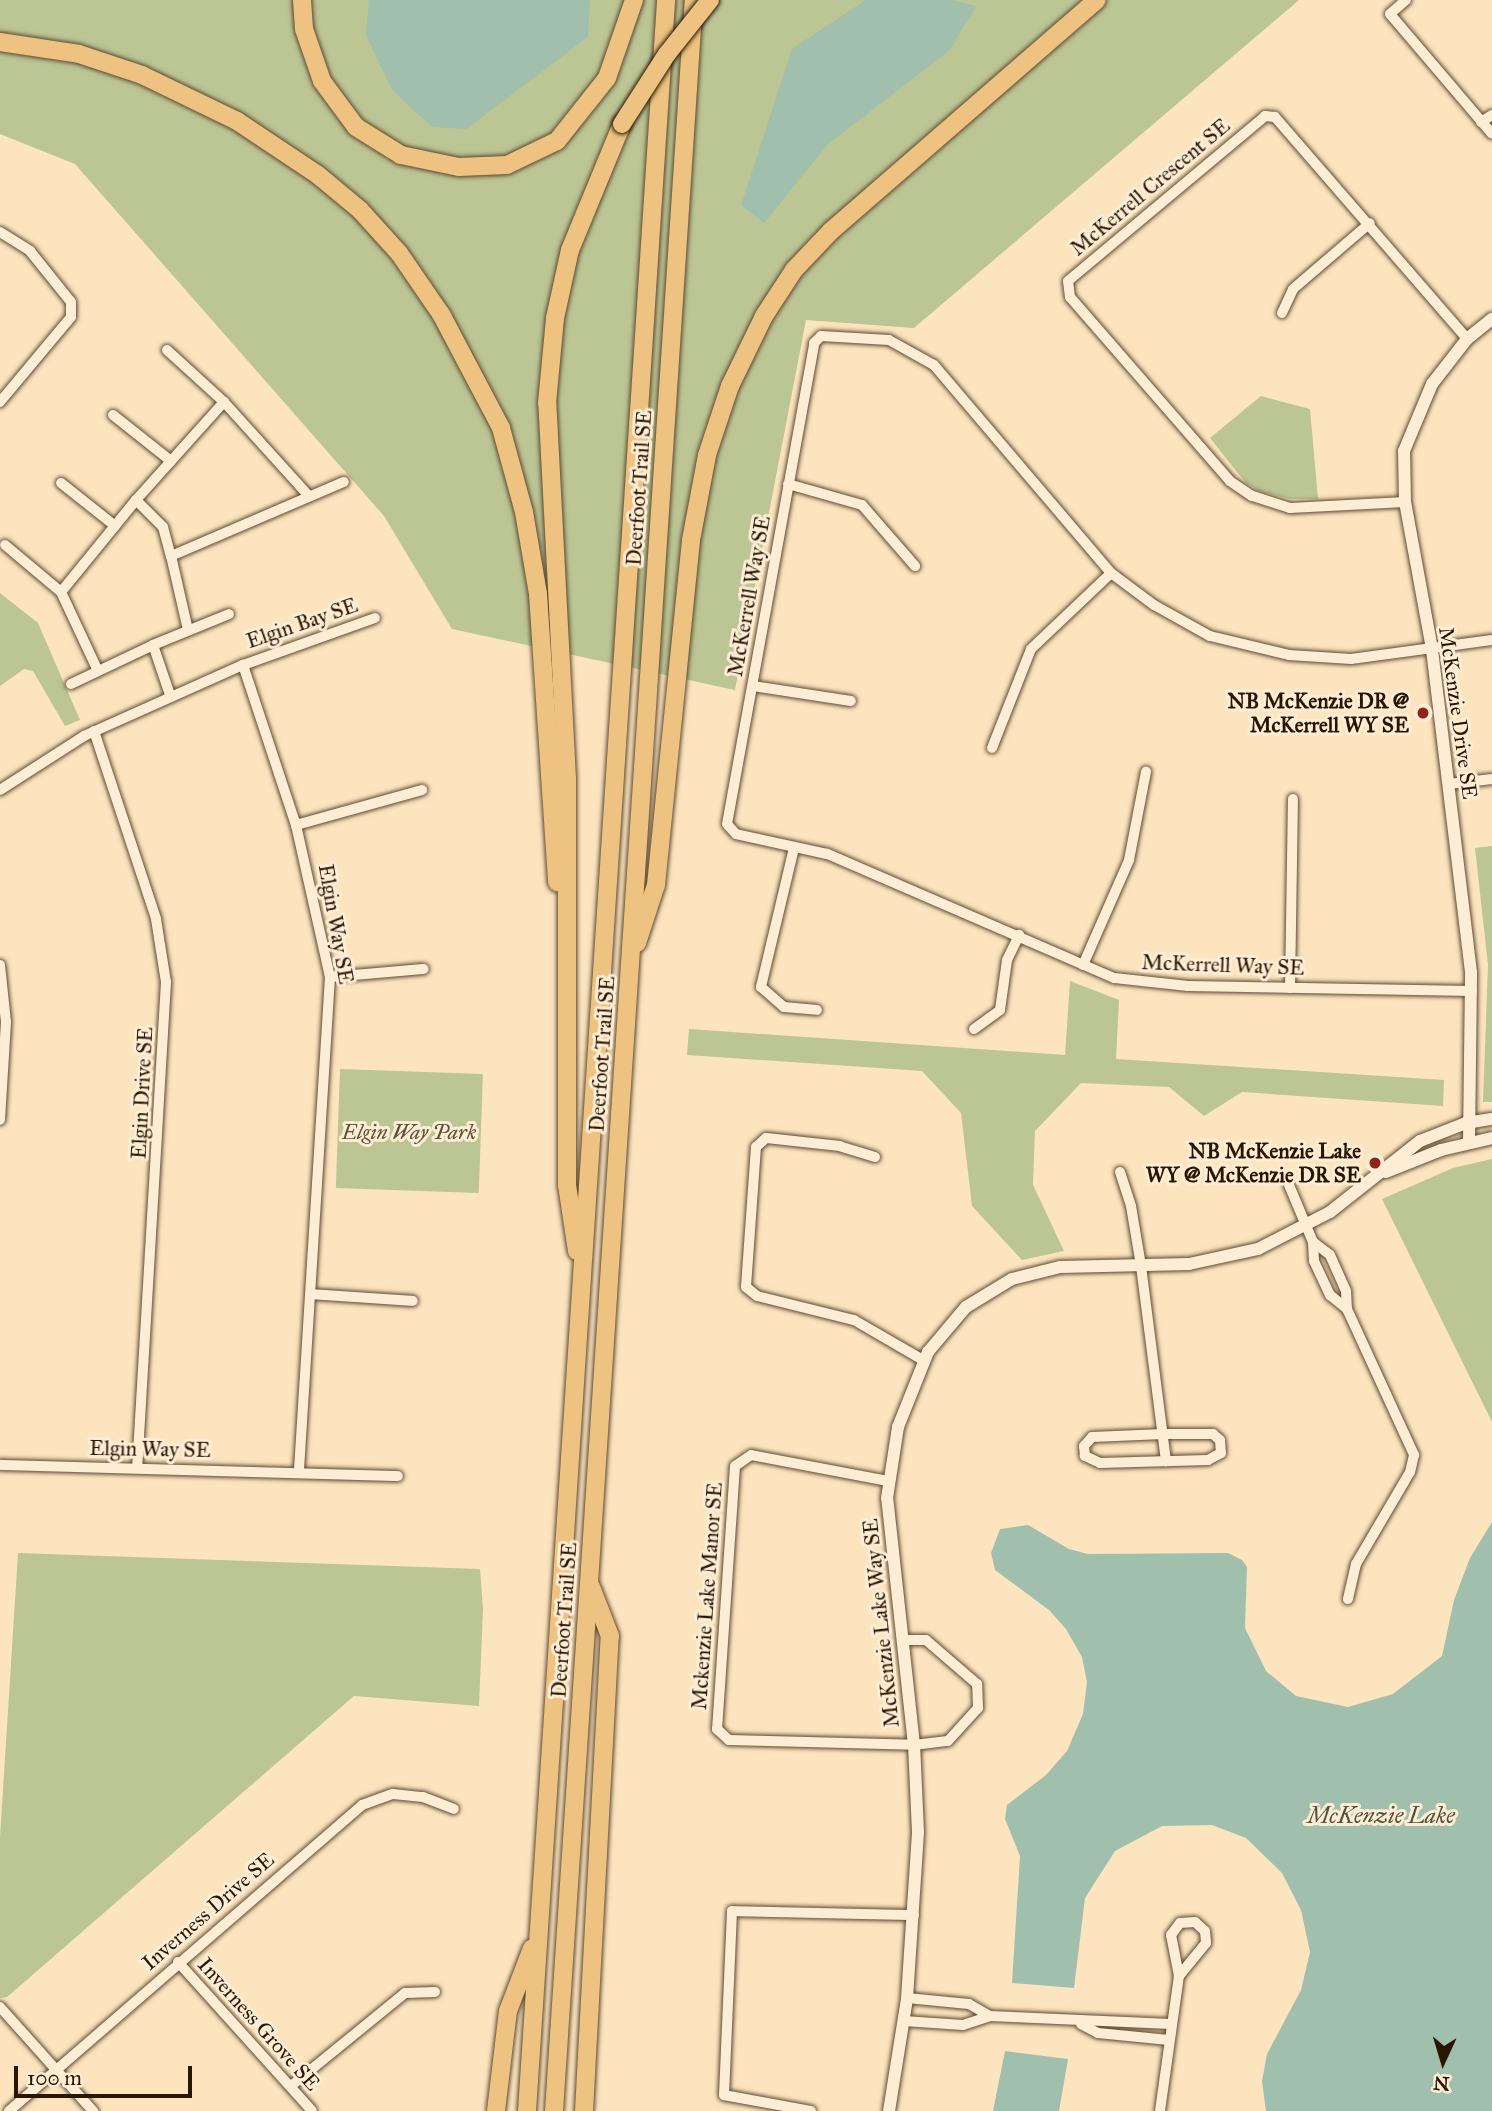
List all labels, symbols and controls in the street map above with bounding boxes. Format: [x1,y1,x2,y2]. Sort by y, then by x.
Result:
street label: McKerrell Crescent SE [1065,113,1235,261]
street label: Deerfoot Trail SE [621,409,657,567]
street label: McKerrell Way SE [722,514,776,678]
street label: Elgin Bay SE [243,592,361,654]
street label: McKenzie Drive SE [1433,625,1483,801]
place label: NB McKenzie DR @ McKerrell WY SE [1227,688,1409,738]
marker: NB McKenzie DR @ McKerrell WY SE [1415,705,1431,721]
street label: Elgin Way SE [313,862,359,986]
street label: McKerrell Way SE [1141,950,1305,980]
street label: Deerfoot Trail SE [584,975,620,1133]
street label: Elgin Drive SE [126,1026,158,1160]
park label: Elgin Way Park [342,1119,476,1145]
place label: NB McKenzie Lake WY @ McKenzie DR SE [1146,1138,1361,1188]
marker: NB McKenzie Lake WY @ McKenzie DR SE [1367,1155,1383,1171]
street label: Elgin Way SE [89,1435,211,1463]
street label: Mckenzie Lake Manor SE [686,1481,728,1711]
street label: McKenzie Lake Way SE [858,1517,904,1729]
street label: Deerfoot Trail SE [546,1541,582,1699]
water label: McKenzie Lake [1307,1801,1455,1829]
street label: Inverness Drive SE [137,1847,279,1975]
street label: Inverness Grove SE [193,1952,325,2096]
north arrow [1408,2027,1478,2097]
scale bar [18,2052,196,2096]
text: 100 m [27,2065,82,2091]
text: N [1433,2071,1450,2095]

